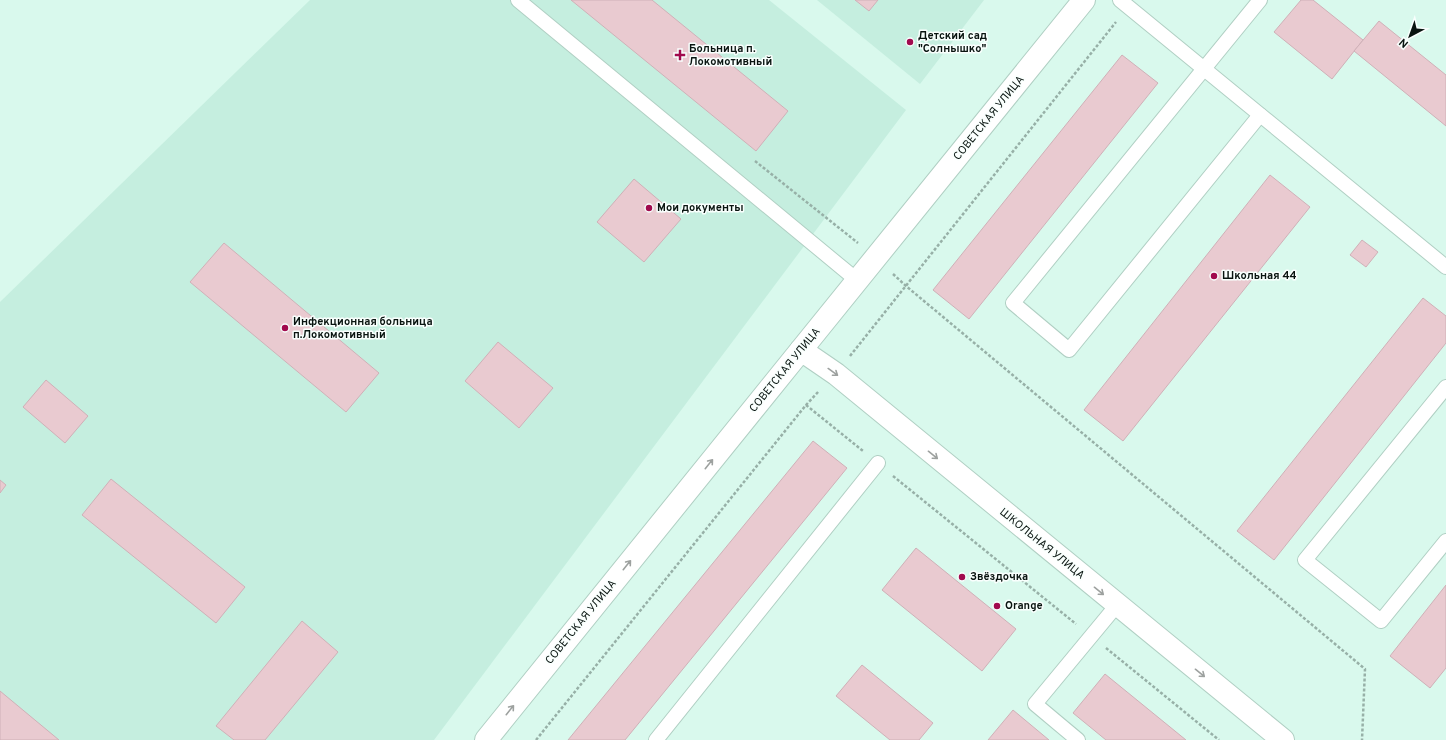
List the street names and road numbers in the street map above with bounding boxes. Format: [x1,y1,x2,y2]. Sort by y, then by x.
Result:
street label: СОВЕТСКАЯ УЛИЦА [951,73,1027,163]
street label: СОВЕТСКАЯ УЛИЦА [747,325,823,415]
street label: ШКОЛЬНАЯ УЛИЦА [997,505,1087,583]
street label: СОВЕТСКАЯ УЛИЦА [543,577,619,667]

